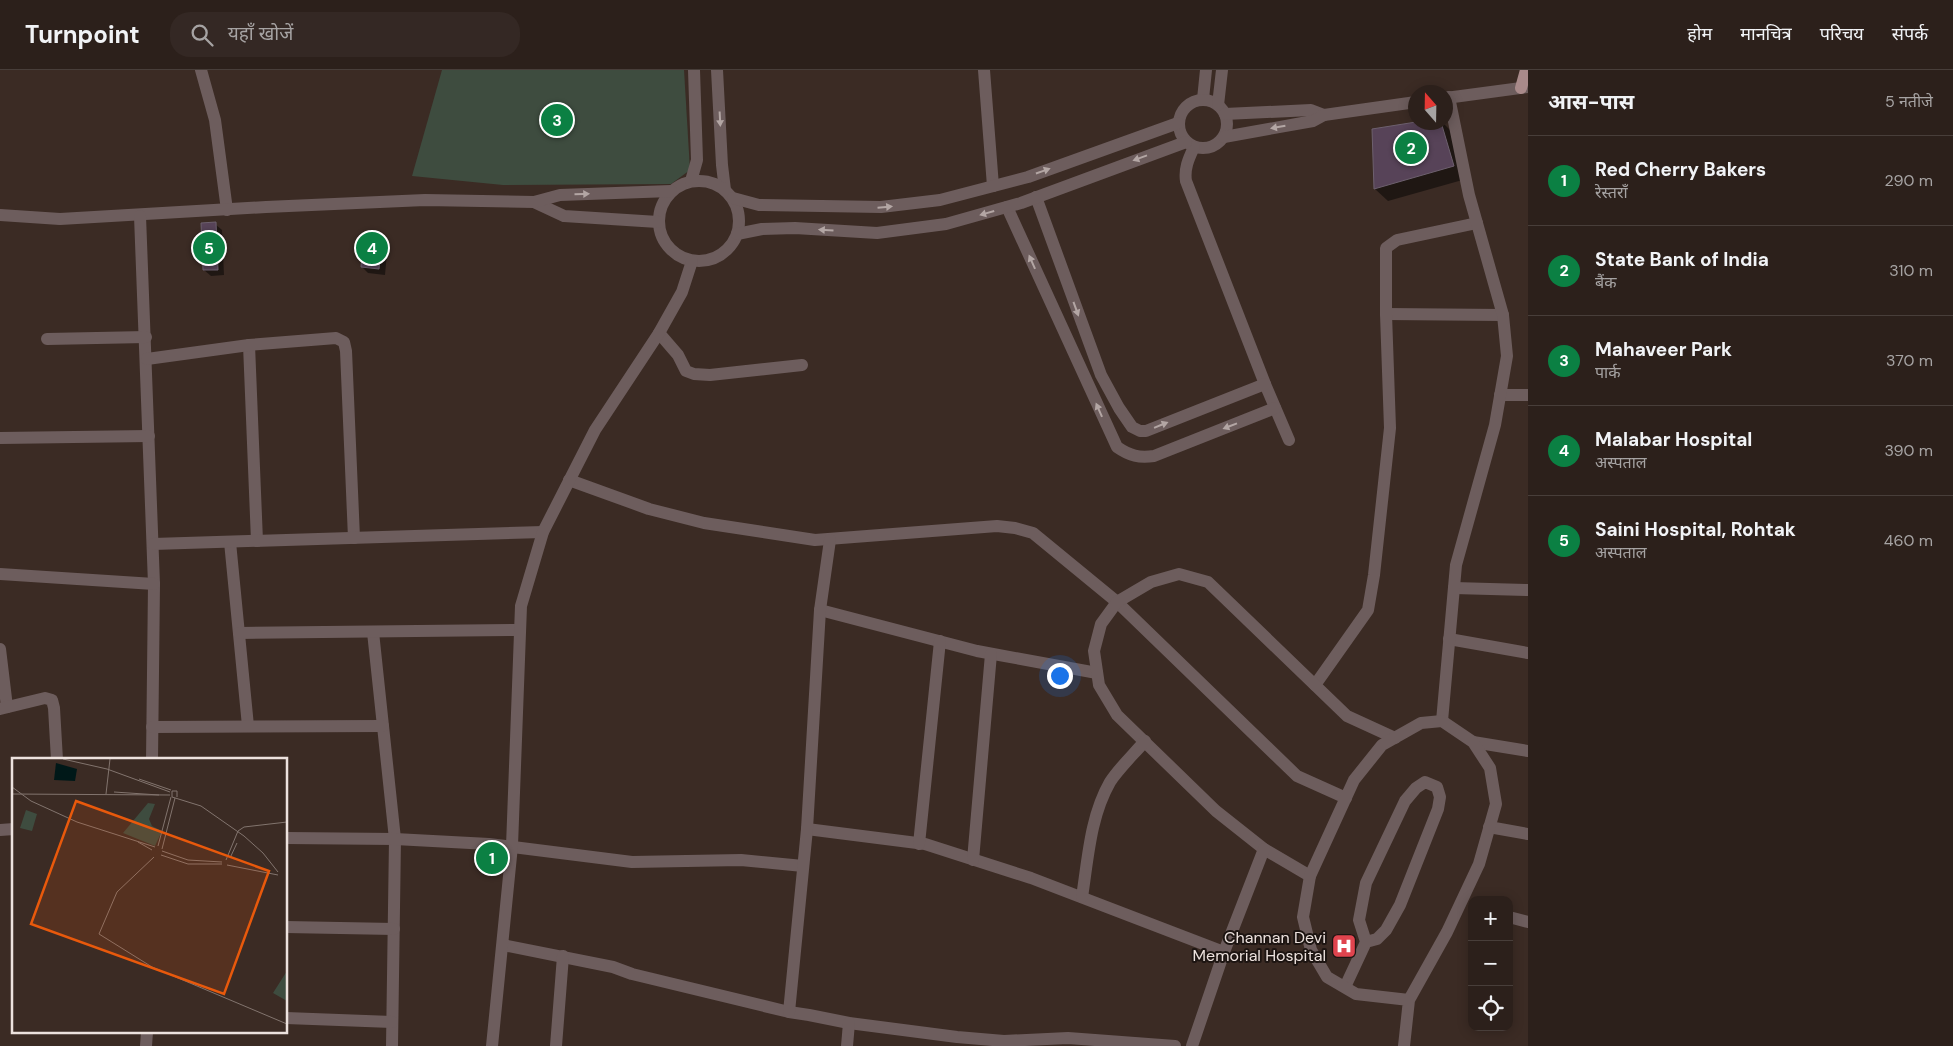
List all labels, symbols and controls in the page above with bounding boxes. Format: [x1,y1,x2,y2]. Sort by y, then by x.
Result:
search box [170,12,520,57]
text: Turnpoint [25,19,140,50]
icon: search [188,21,216,49]
text: यहाँ खोजें [228,21,293,46]
text: होम [1687,22,1712,46]
text: मानचित्र [1740,22,1792,46]
text: परिचय [1820,22,1864,46]
text: संपर्क [1892,22,1928,46]
north arrow [1408,85,1453,130]
text: आस-पास [1548,88,1634,116]
text: 5 नतीजे [1885,91,1933,112]
pin: 3 [541,101,573,139]
one-way arrow [716,111,724,127]
one-way arrow [1269,124,1285,132]
pin: 2 [1395,129,1427,167]
one-way arrow [1132,155,1147,163]
text: Red Cherry Bakers [1595,157,1766,182]
one-way arrow [1036,167,1051,174]
text: 1 [1561,170,1567,191]
text: 290 m [1884,170,1933,191]
text: रेस्तराँ [1595,182,1628,203]
one-way arrow [574,190,590,198]
one-way arrow [878,202,894,210]
one-way arrow [979,209,994,217]
one-way arrow [818,226,834,234]
pin: 5 [193,229,225,267]
pin: 4 [356,229,388,267]
text: State Bank of India [1595,247,1769,272]
one-way arrow [1028,255,1036,269]
text: 2 [1559,260,1569,281]
text: 310 m [1889,260,1933,281]
text: बैंक [1595,272,1616,293]
one-way arrow [1072,302,1080,317]
text: Mahaveer Park [1595,337,1732,362]
text: 3 [1559,350,1569,371]
text: 370 m [1886,350,1933,371]
text: पार्क [1595,362,1621,383]
one-way arrow [1094,403,1102,417]
one-way arrow [1154,421,1169,429]
one-way arrow [1222,423,1237,430]
text: Malabar Hospital [1595,427,1752,452]
text: 4 [1559,440,1569,461]
text: 390 m [1885,440,1933,461]
text: अस्पताल [1595,452,1647,473]
text: Saini Hospital, Rohtak [1595,517,1796,542]
text: 5 [1559,530,1569,551]
text: 460 m [1884,530,1933,551]
text: अस्पताल [1595,542,1647,563]
your location [1047,663,1073,689]
inset map [12,758,288,1034]
pin: 1 [476,839,508,877]
map controls [1468,896,1513,1031]
button: + [1468,896,1513,941]
place label: Channan Devi Memorial Hospital [1193,927,1326,966]
hospital icon: Channan Devi Memorial Hospital [1331,933,1357,959]
button: − [1468,941,1513,986]
button: locate [1468,986,1513,1031]

